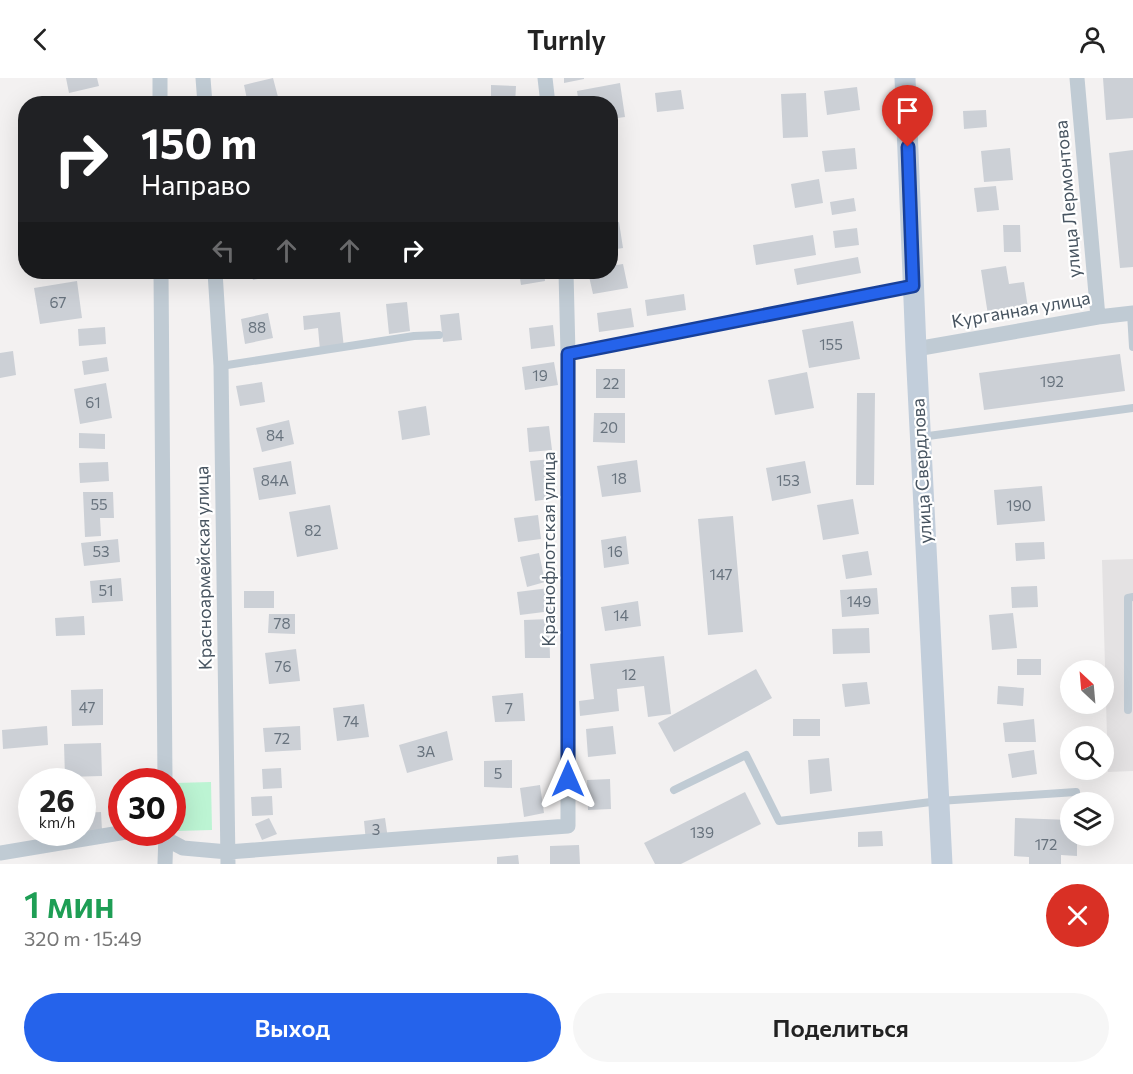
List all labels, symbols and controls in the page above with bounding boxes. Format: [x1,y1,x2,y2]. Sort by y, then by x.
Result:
icon: back [24,23,57,56]
text: Turnly [527,23,606,56]
icon: person [1076,23,1109,56]
pin [882,85,933,147]
icon: arrive [891,94,924,127]
text: 150 m [141,116,257,168]
street label: улица Лермонтова [1049,119,1085,279]
icon: right [42,120,120,198]
text: Направо [141,168,251,201]
icon: left [207,234,240,267]
icon: ahead [270,234,303,267]
icon: ahead [333,234,366,267]
icon: right [396,234,429,267]
street label: Курганная улица [950,286,1092,332]
house number: 67 [50,293,67,311]
house number: 88 [248,318,266,336]
house number: 155 [819,335,843,353]
house number: 19 [532,366,548,384]
house number: 192 [1040,372,1064,390]
house number: 22 [603,374,619,392]
house number: 61 [85,393,101,411]
street label: улица Свердлова [906,398,936,544]
house number: 20 [600,418,618,436]
house number: 84 [266,426,284,444]
street label: Краснофлотская улица [537,451,559,647]
street label: Красноармейская улица [190,466,216,670]
house number: 18 [611,469,627,487]
house number: 84А [261,471,289,489]
house number: 153 [776,471,800,489]
house number: 55 [90,495,108,513]
house number: 190 [1006,496,1032,514]
house number: 82 [304,521,322,539]
house number: 53 [92,542,110,560]
house number: 16 [607,542,623,560]
house number: 147 [709,565,733,583]
house number: 51 [98,581,114,599]
house number: 149 [847,592,871,610]
house number: 14 [613,606,629,624]
house number: 78 [274,614,290,632]
house number: 76 [275,657,291,675]
north arrow [1060,660,1114,714]
map controls [1060,660,1114,846]
house number: 12 [622,665,636,683]
house number: 47 [79,698,95,716]
house number: 7 [505,699,513,717]
house number: 74 [343,712,359,730]
button: search [1060,726,1114,780]
house number: 72 [274,729,290,747]
house number: 3А [417,742,435,760]
position arrow [536,747,600,811]
house number: 5 [494,764,502,782]
speed limit sign: 30 [108,768,186,846]
text: 26 [39,781,75,818]
button: layers [1060,792,1114,846]
text: km/h [39,813,75,831]
house number: 3 [372,820,380,838]
house number: 139 [690,823,714,841]
house number: 172 [1035,835,1057,853]
text: 1 мин [24,881,115,925]
button: close [1046,884,1109,947]
text: 320 m · 15:49 [24,926,142,950]
button: Выход [24,993,561,1062]
button: Поделиться [573,993,1109,1062]

